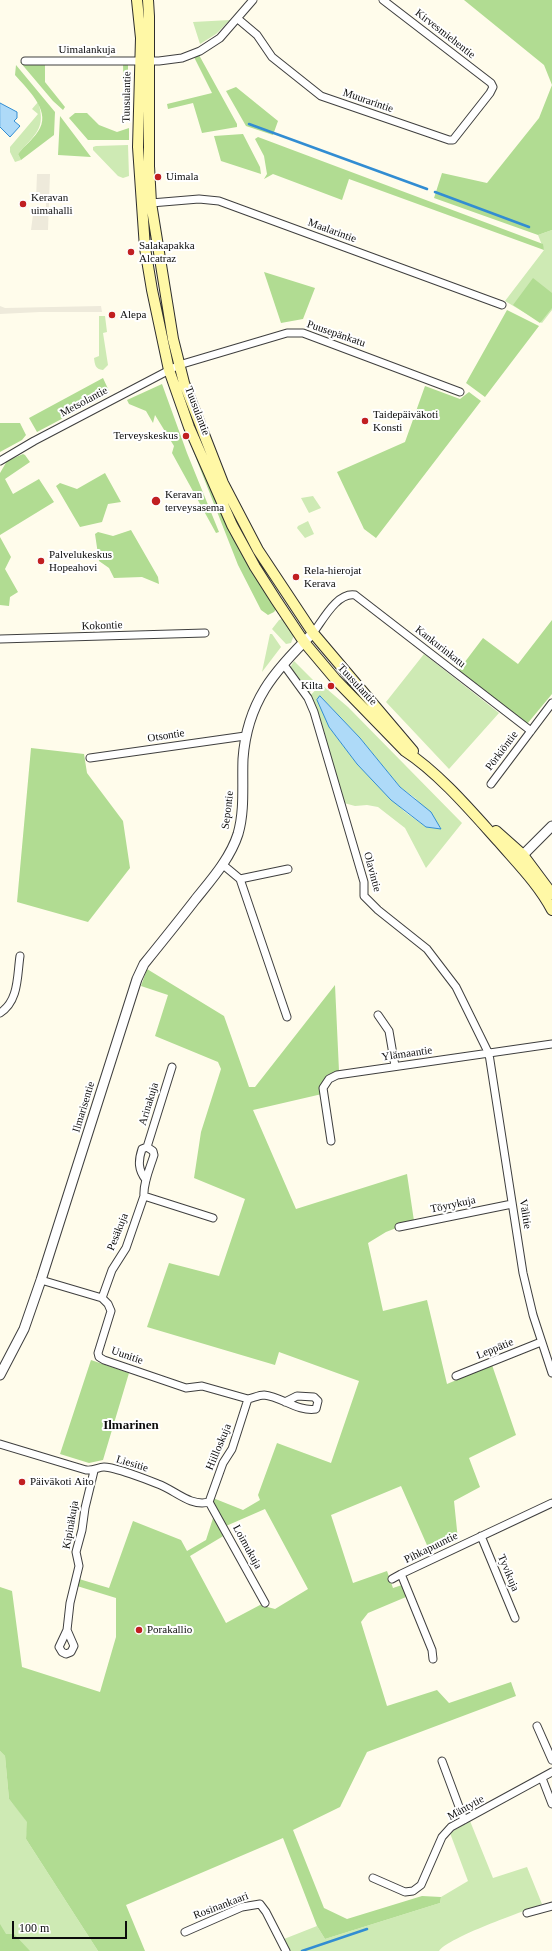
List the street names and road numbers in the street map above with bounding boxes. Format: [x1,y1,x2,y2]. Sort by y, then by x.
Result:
street label: Kirvesmiehentie [412,6,478,62]
street label: Uimalankuja [59,43,115,57]
street label: Tuusulantie [120,71,134,123]
street label: Muurarintie [341,86,395,116]
street label: Maalarintie [306,216,358,246]
street label: Puusepänkatu [305,318,367,350]
street label: Metsolantie [58,384,110,420]
street label: Tuusulantie [182,385,212,437]
street label: Kokontie [81,619,123,633]
street label: Kankurinkatu [412,623,468,671]
street label: Tuusulantie [335,662,379,708]
street label: Otsontie [147,727,185,745]
street label: Pörkiöntie [483,729,521,773]
street label: Sepontie [219,790,237,830]
street label: Olavintie [360,851,384,893]
street label: Ylämaantie [381,1044,433,1064]
street label: Ilmarisentie [70,1080,98,1134]
street label: Arinakuja [136,1081,162,1127]
street label: Töyrykuja [429,1194,477,1216]
street label: Välitie [516,1198,534,1230]
street label: Pesäkuja [105,1211,131,1253]
street label: Leppätie [475,1336,515,1362]
street label: Uunitie [109,1344,145,1368]
street label: Hiilloskuja [203,1422,235,1472]
street label: Liesitie [114,1453,150,1475]
street label: Kipinäkuja [60,1500,82,1550]
street label: Loimukuja [230,1523,264,1571]
street label: Pihkapuuntie [402,1529,460,1567]
street label: Tyvikuja [494,1552,522,1594]
street label: Mäntytie [445,1793,487,1823]
street label: Rosinankaari [192,1889,250,1923]

